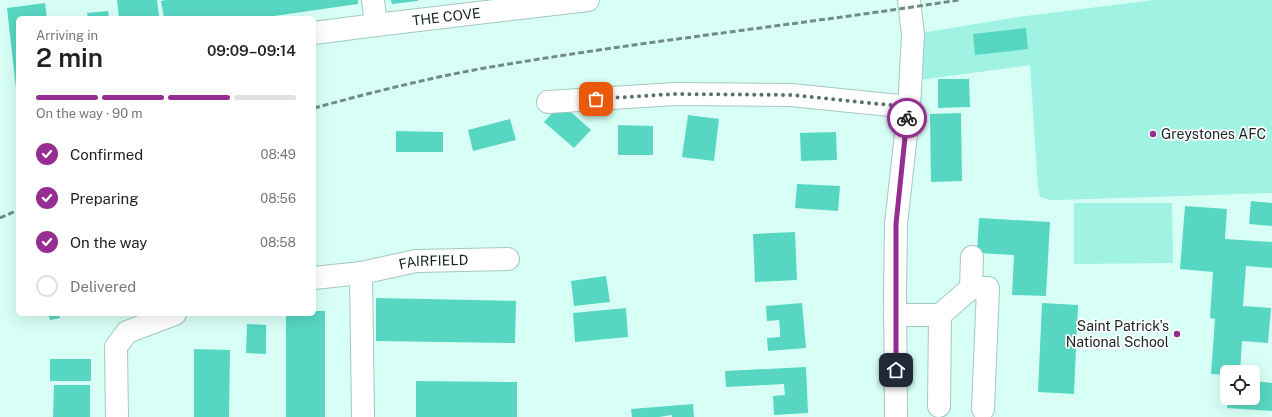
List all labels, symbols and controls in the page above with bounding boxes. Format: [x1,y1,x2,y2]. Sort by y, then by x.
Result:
street label: THE COVE [411,5,482,29]
text: Arriving in [36,28,98,43]
text: 2 min [36,42,103,73]
text: 09:09–09:14 [207,42,296,59]
pin [579,82,613,116]
icon: bag [585,88,607,110]
courier [887,98,927,138]
text: On the way · 90 m [36,106,143,121]
icon: bike [896,107,918,129]
place label: Greystones AFC [1161,126,1266,142]
marker: Greystones AFC [1148,129,1158,139]
icon: check [36,143,58,165]
text: Confirmed [70,146,143,163]
text: 08:49 [261,147,296,162]
icon: check [36,187,58,209]
text: Preparing [70,190,139,207]
text: 08:56 [260,191,296,206]
icon: check [36,231,58,253]
text: On the way [70,234,147,251]
text: 08:58 [260,235,296,250]
street label: FAIRFIELD [397,252,468,273]
text: Delivered [70,278,136,295]
place label: Saint Patrick's National School [1066,318,1169,350]
marker: Saint Patrick's National School [1172,329,1182,339]
pin [879,353,913,387]
icon: home [885,359,907,381]
map controls [1220,365,1260,405]
button: locate [1220,365,1260,405]

